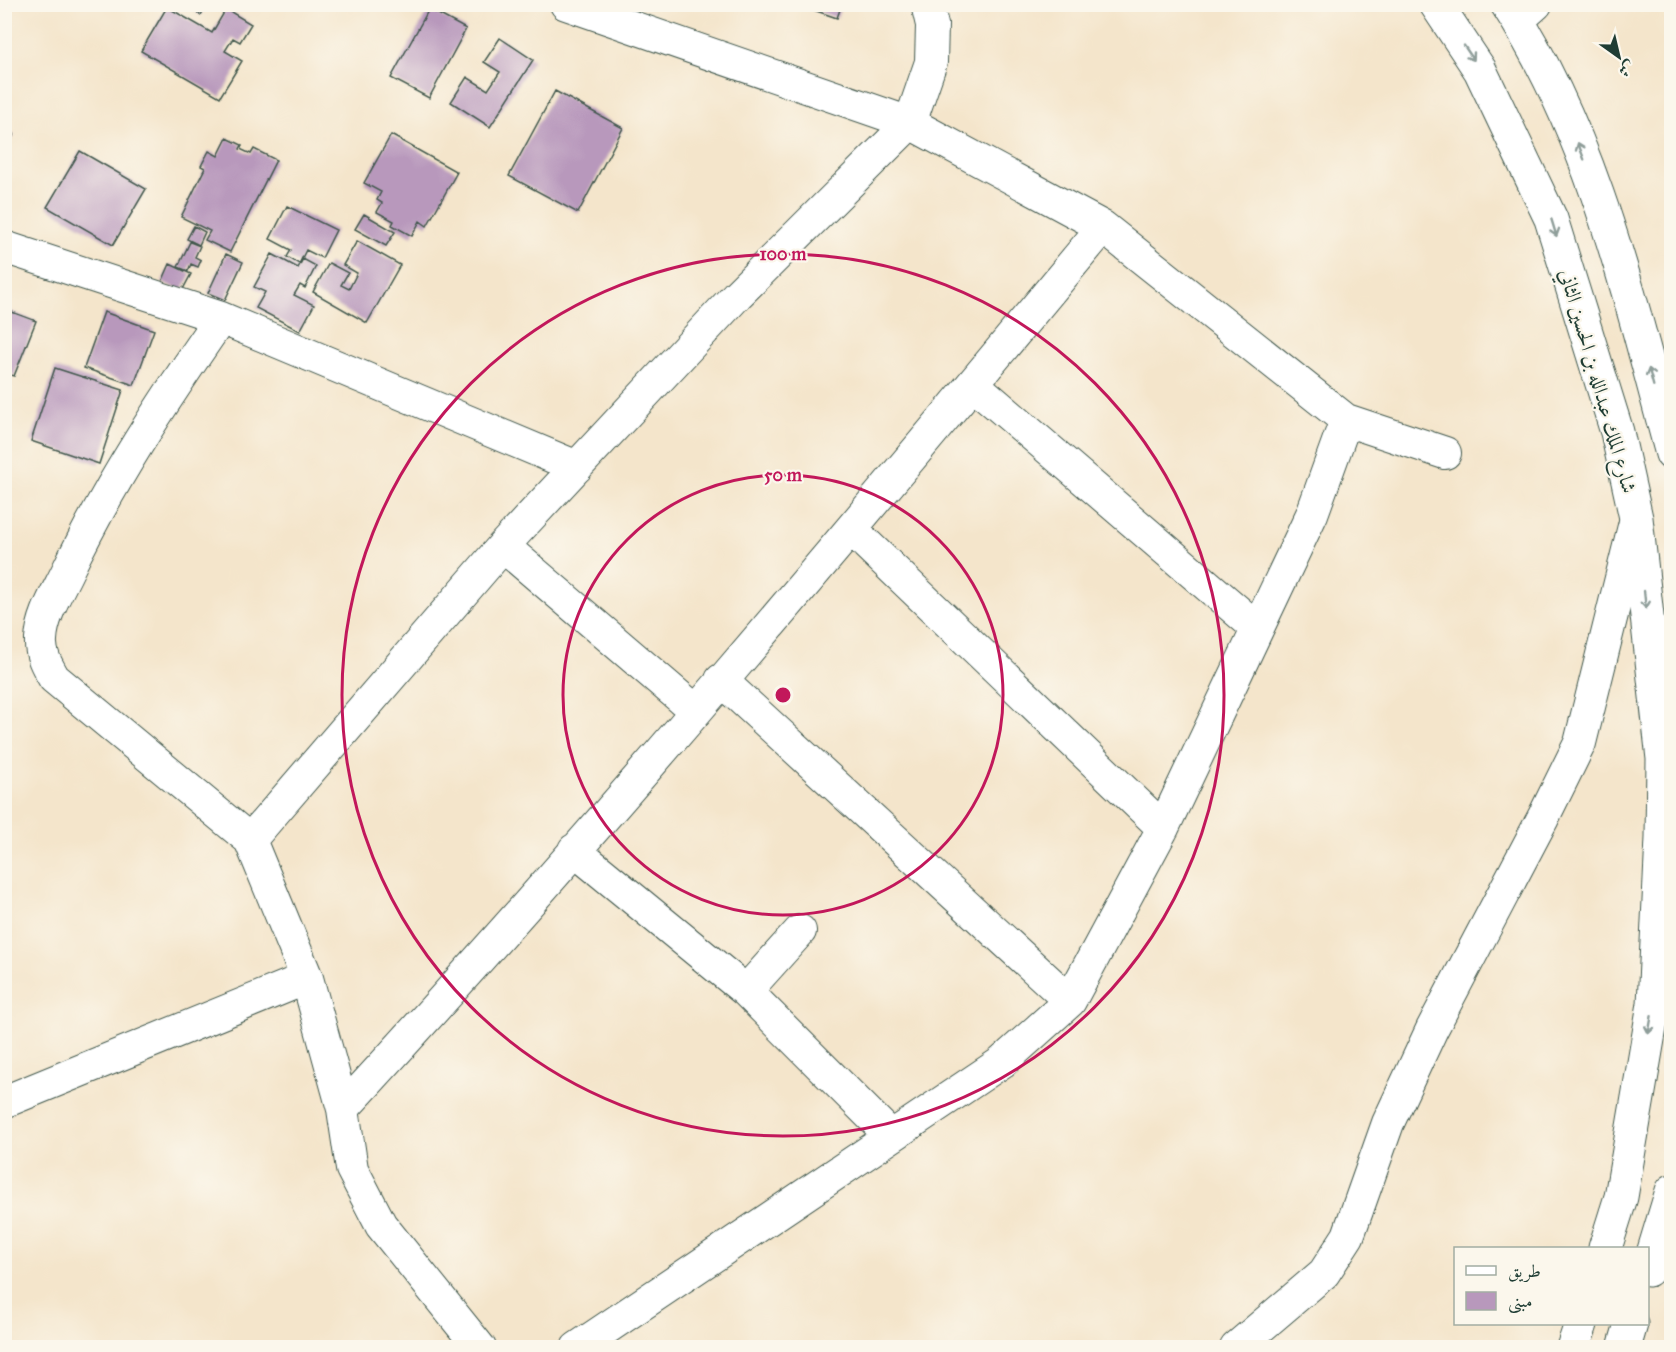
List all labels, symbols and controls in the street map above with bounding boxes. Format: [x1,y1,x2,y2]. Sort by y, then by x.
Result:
north arrow [1589,27,1649,87]
one-way arrow [1463,44,1475,61]
text: ش [1615,57,1639,81]
one-way arrow [1575,142,1586,161]
one-way arrow [1549,218,1560,237]
text: 100 m [760,243,807,265]
street label: شارع الملك عبدالله بن الحسين الثاني [1549,266,1643,498]
one-way arrow [1645,368,1656,387]
text: 50 m [764,464,803,486]
one-way arrow [1640,590,1651,610]
centre of rings [773,685,793,705]
one-way arrow [1645,1014,1656,1034]
legend [1454,1247,1649,1325]
text: طريق [1508,1260,1541,1283]
text: مبنى [1508,1290,1533,1314]

